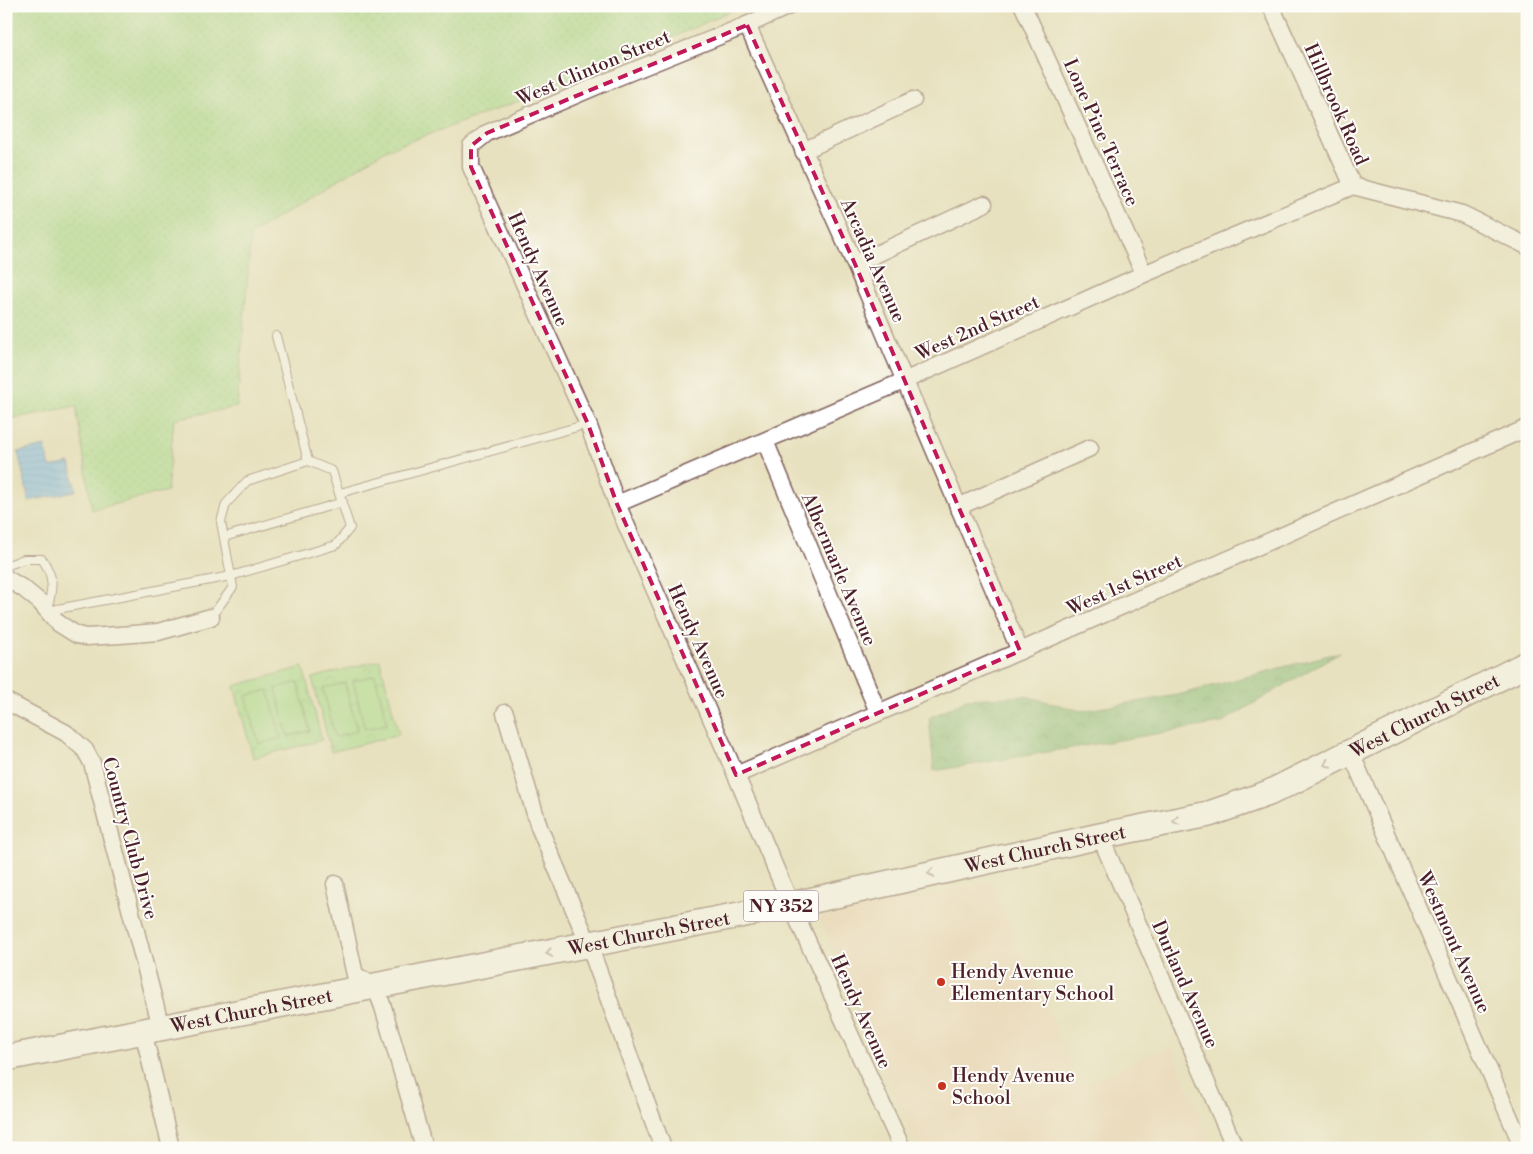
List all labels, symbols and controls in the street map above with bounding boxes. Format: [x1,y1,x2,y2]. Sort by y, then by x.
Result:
street label: West Clinton Street [512,25,674,112]
street label: Hillbrook Road [1299,40,1374,169]
street label: Lone Pine Terrace [1058,55,1144,210]
street label: Arcadia Avenue [835,194,911,326]
street label: Hendy Avenue [502,208,574,330]
street label: West 2nd Street [911,290,1043,366]
street label: Albermarle Avenue [796,488,882,649]
street label: West 1st Street [1062,549,1186,621]
street label: Hendy Avenue [662,580,734,702]
street label: West Church Street [1345,669,1504,764]
street label: Country Club Drive [97,754,163,922]
one-way arrow [1323,758,1332,769]
one-way arrow [1171,815,1180,826]
street label: West Church Street [961,820,1128,879]
one-way arrow [927,867,936,878]
street label: Westmont Avenue [1412,867,1496,1017]
road number: NY 352 [744,890,818,921]
street label: West Church Street [565,906,732,961]
street label: Durland Avenue [1146,917,1224,1052]
one-way arrow [545,947,554,957]
street label: Hendy Avenue [825,950,897,1072]
place label: Hendy Avenue Elementary School [951,960,1115,1006]
marker: Hendy Avenue Elementary School [935,976,947,988]
street label: West Church Street [168,984,335,1039]
place label: Hendy Avenue School [952,1064,1075,1110]
marker: Hendy Avenue School [936,1080,948,1092]

